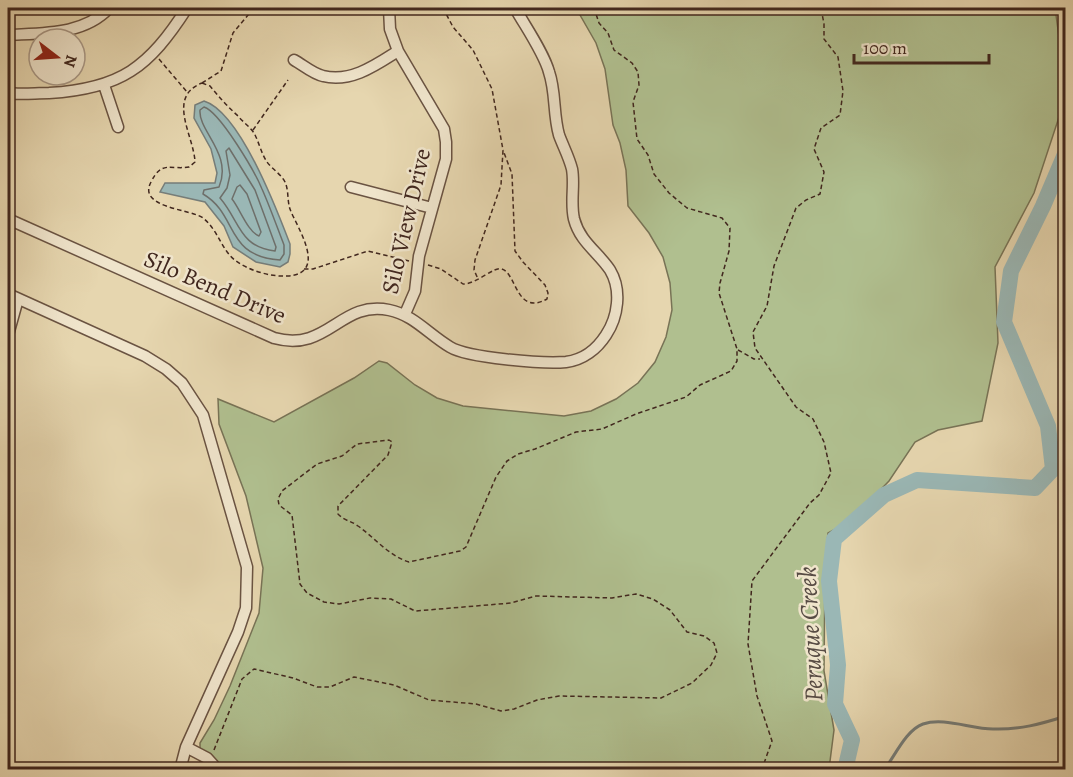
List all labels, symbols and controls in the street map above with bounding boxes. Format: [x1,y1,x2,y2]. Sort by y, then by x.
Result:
north arrow [27,27,87,87]
scale bar [854,27,989,65]
text: 100 m [863,36,907,60]
text: N [58,52,83,70]
street label: Silo View Drive [374,145,438,297]
street label: Silo Bend Drive [139,243,291,331]
water label: Peruque Creek [789,565,832,703]

